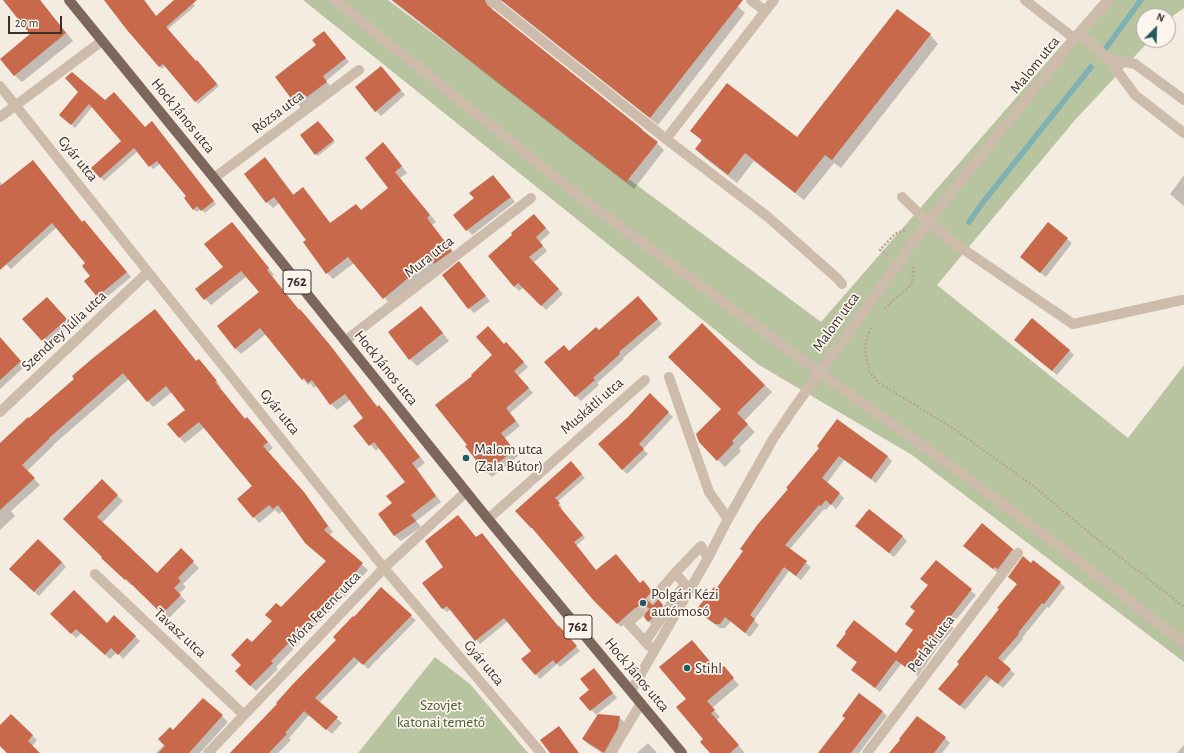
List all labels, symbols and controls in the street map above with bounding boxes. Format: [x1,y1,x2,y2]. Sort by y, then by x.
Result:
scale bar [10,8,64,34]
north arrow [1136,8,1176,48]
text: N [1155,11,1166,24]
text: 20 m [15,17,38,29]
street label: Malom utca [1006,33,1064,97]
street label: Hock János utca [147,75,219,157]
street label: Rózsa utca [248,87,308,137]
street label: Gyár utca [54,132,102,186]
street label: Mura utca [401,232,457,282]
road number: 762 [283,270,311,294]
street label: Szendrey Júlia utca [18,287,110,375]
street label: Malom utca [809,289,863,355]
street label: Hock János utca [350,327,422,409]
street label: Muskátli utca [557,374,627,438]
street label: Gyár utca [256,385,304,439]
place label: Malom utca (Zala Bútor) [474,440,543,475]
marker: Malom utca (Zala Bútor) [461,453,471,463]
street label: Móra Ferenc utca [283,567,365,651]
place label: Polgári Kézi autómosó [651,585,719,620]
marker: Polgári Kézi autómosó [638,598,648,608]
street label: Tavasz utca [150,604,210,662]
street label: Perlaki utca [904,612,958,676]
road number: 762 [564,615,592,639]
street label: Hock János utca [601,634,673,716]
street label: Gyár utca [460,637,508,689]
place label: Stihl [695,659,722,677]
marker: Stihl [682,663,692,673]
park label: Szovjet katonai temető [397,696,485,731]

